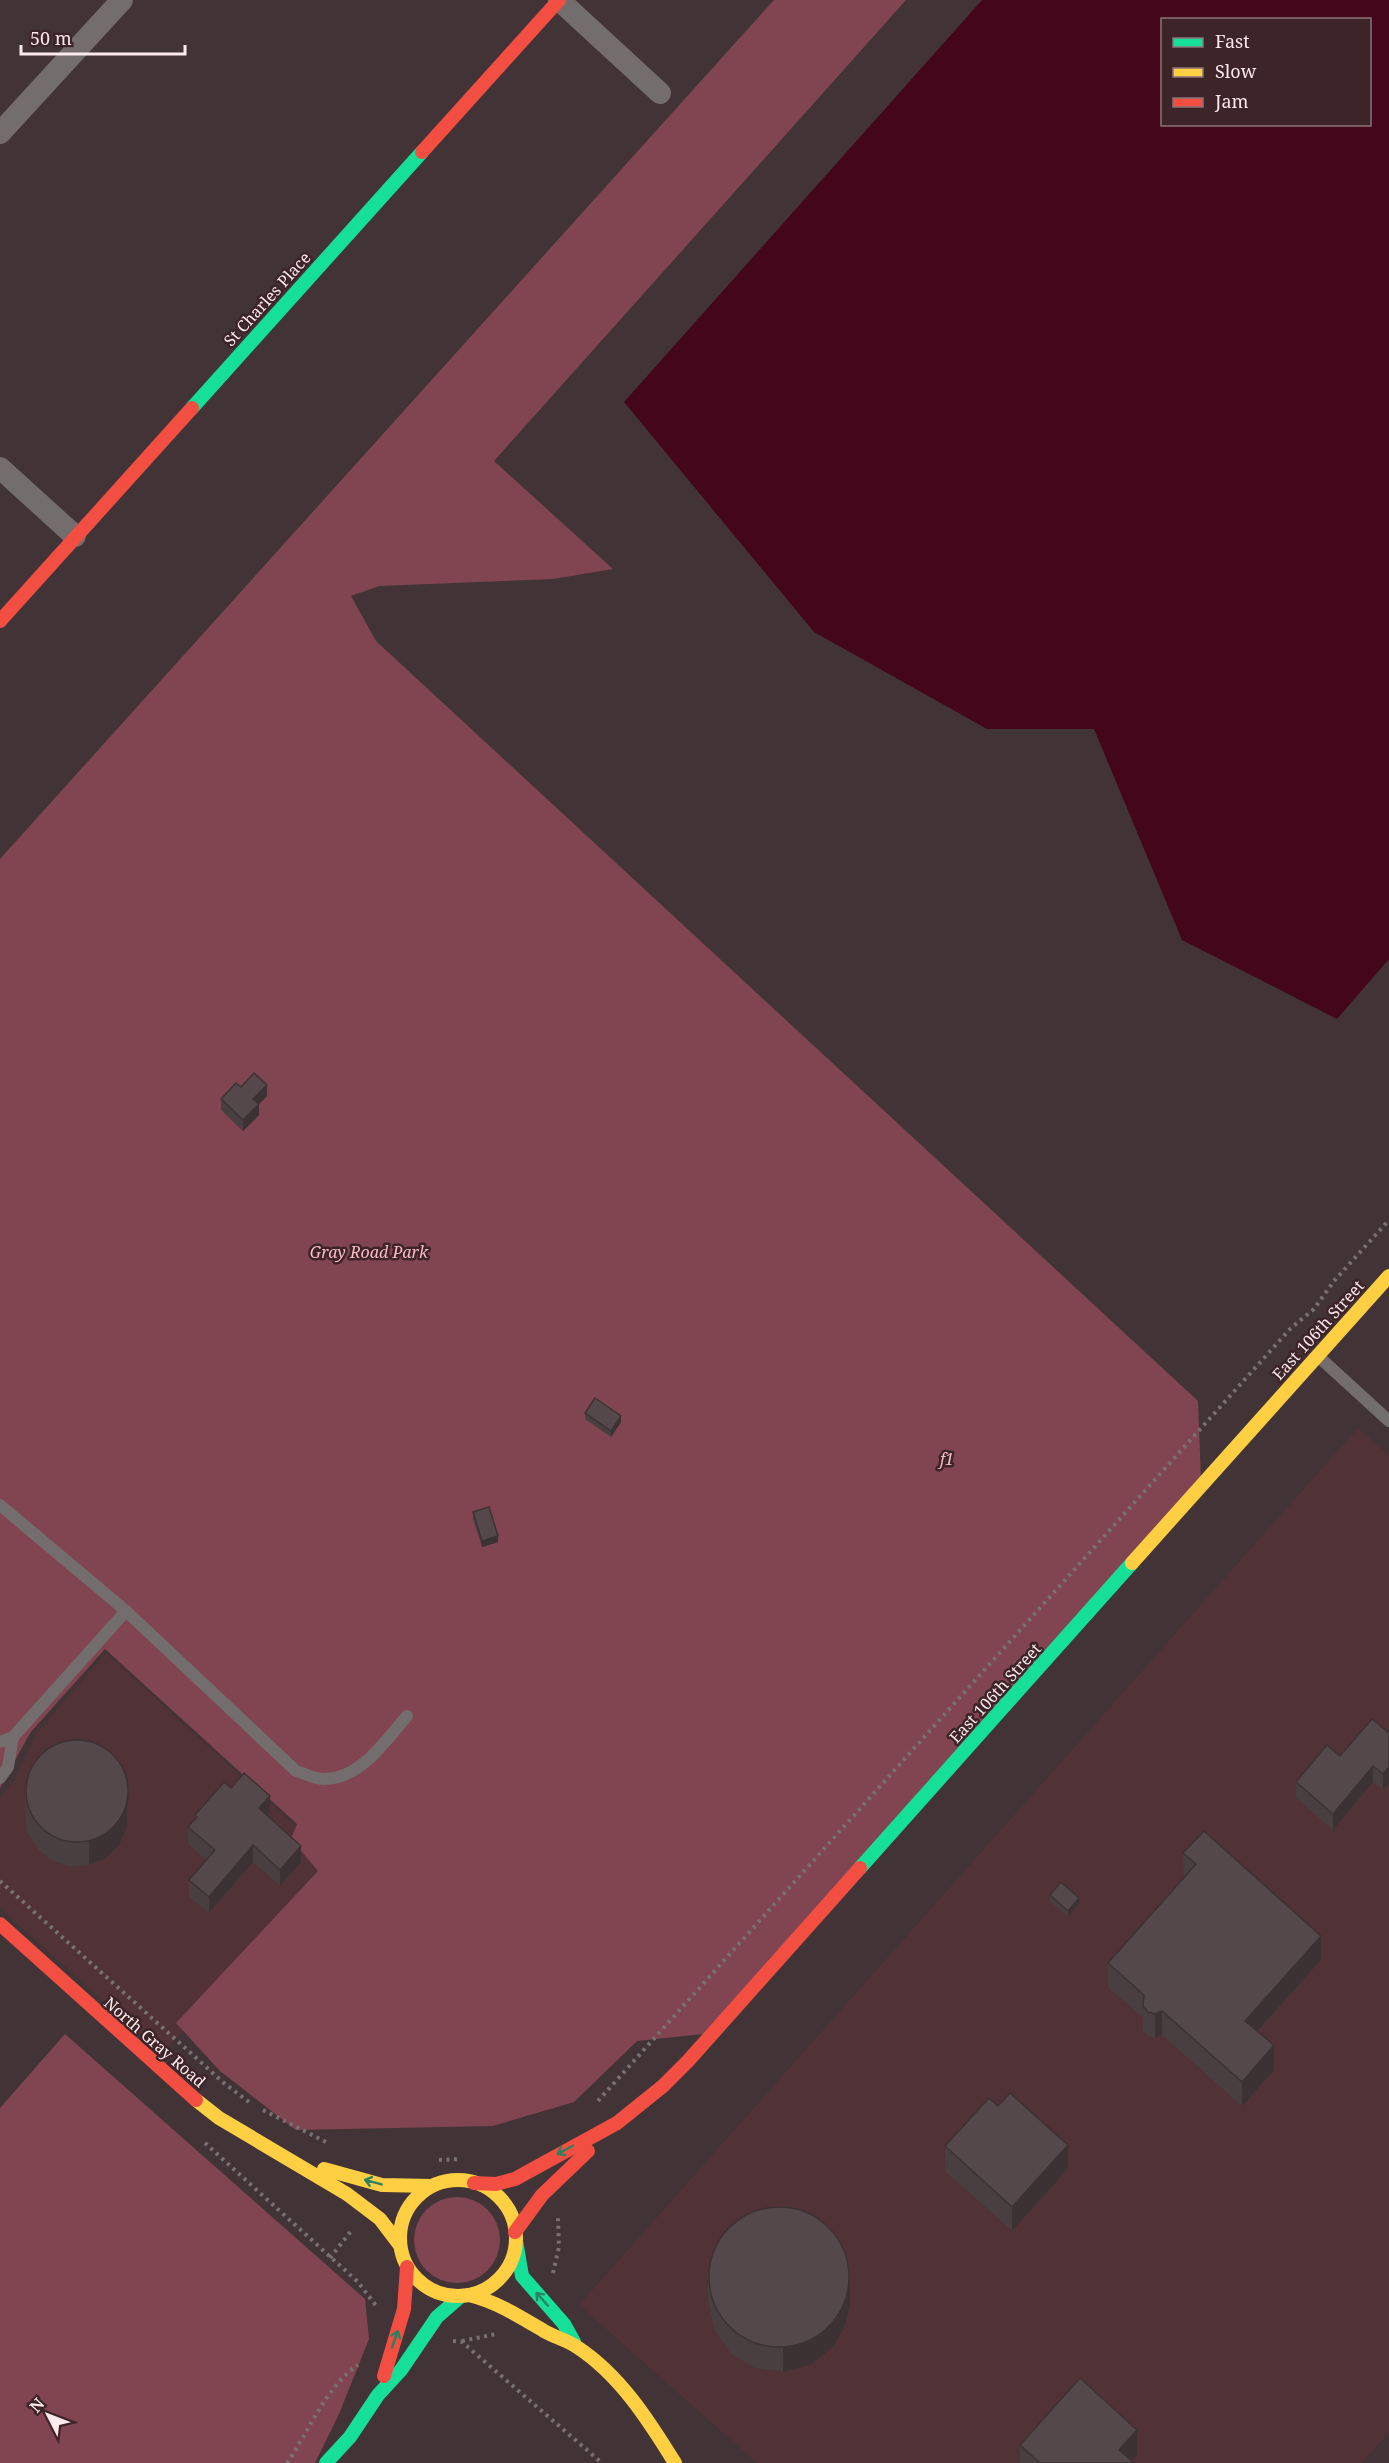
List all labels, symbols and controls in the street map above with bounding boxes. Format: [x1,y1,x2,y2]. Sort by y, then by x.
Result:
scale bar [21,18,184,56]
legend [1161,18,1371,126]
text: 50 m [30,26,72,50]
text: Fast [1215,29,1250,53]
text: Slow [1215,59,1257,83]
text: Jam [1214,89,1249,113]
street label: St Charles Place [219,247,315,351]
park label: Gray Road Park [310,1241,429,1263]
street label: East 106th Street [1267,1275,1369,1385]
park label: f1 [937,1448,954,1470]
street label: East 106th Street [944,1638,1046,1748]
street label: North Gray Road [99,1992,211,2092]
one-way arrow [557,2144,574,2156]
one-way arrow [364,2176,383,2188]
one-way arrow [535,2292,549,2307]
one-way arrow [391,2331,402,2349]
north arrow [18,2385,78,2445]
text: N [24,2393,50,2417]

